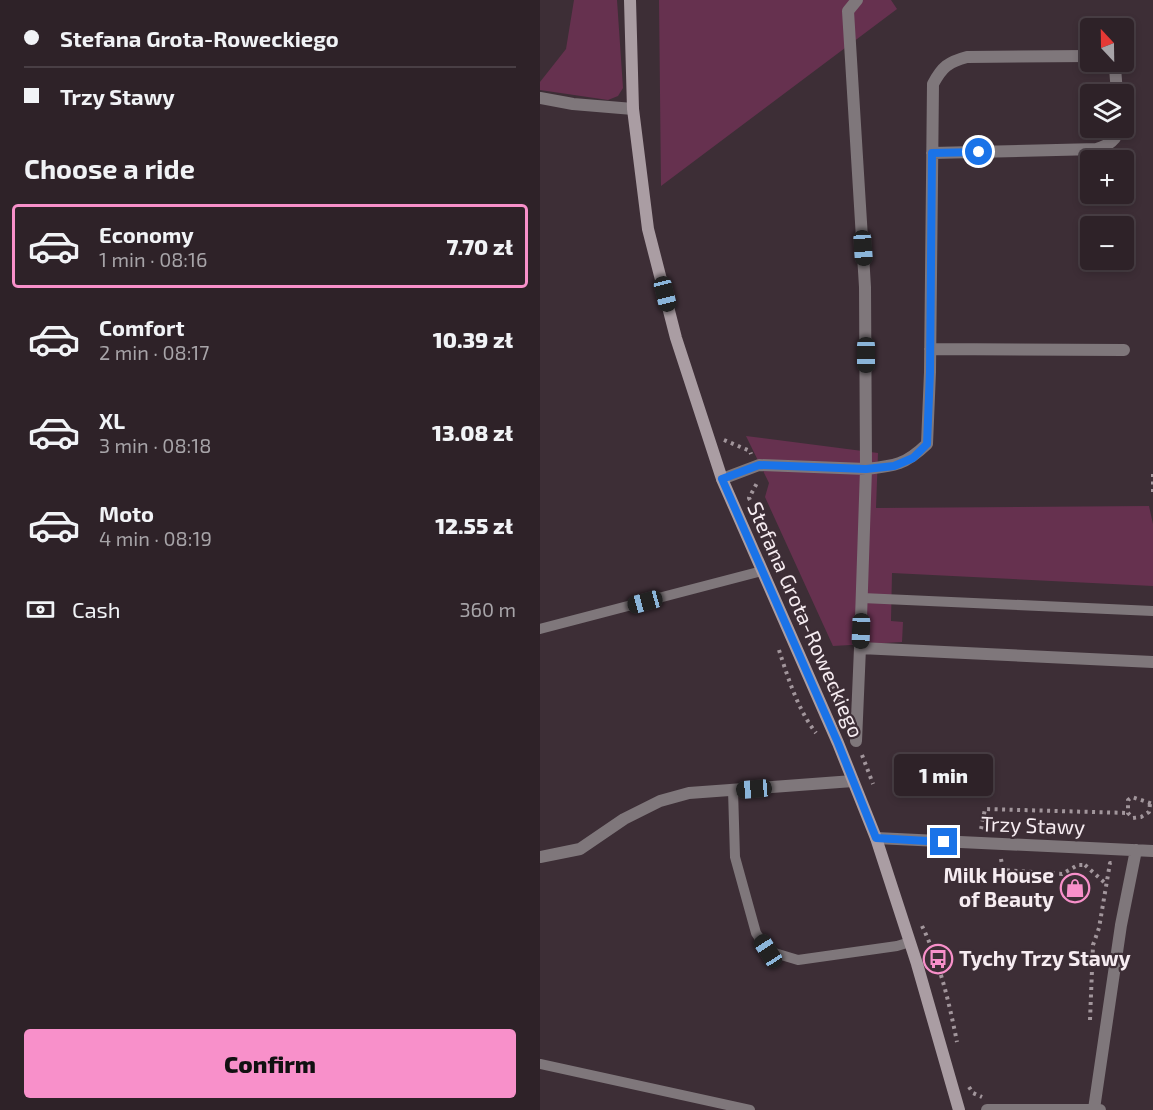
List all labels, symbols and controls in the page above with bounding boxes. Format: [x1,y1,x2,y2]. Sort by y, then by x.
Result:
north arrow [1080,18,1134,72]
map controls [1080,18,1134,270]
text: Stefana Grota-Roweckiego [60,25,339,51]
text: Trzy Stawy [60,83,175,109]
button: layers [1080,84,1134,138]
route start [965,138,992,165]
button: + [1080,150,1134,204]
text: Choose a ride [24,152,195,184]
button: − [1080,216,1134,270]
icon: car [27,219,81,273]
text: Economy [99,221,194,247]
car [853,229,873,267]
text: 7.70 zł [446,233,513,259]
text: 1 min · 08:16 [99,247,207,271]
car [652,274,678,314]
icon: car [27,312,81,366]
text: Comfort [99,314,184,340]
text: 10.39 zł [433,326,513,352]
car [857,337,875,373]
text: 2 min · 08:17 [99,340,210,364]
icon: car [27,405,81,459]
text: XL [99,407,125,433]
text: 13.08 zł [432,419,513,445]
text: 3 min · 08:18 [99,433,211,457]
icon: car [27,498,81,552]
street label: Stefana Grota-Roweckiego [743,498,870,741]
text: Moto [99,500,154,526]
text: 12.55 zł [435,512,513,538]
text: 4 min · 08:19 [99,526,212,550]
car [625,589,665,615]
icon: cash [24,593,57,626]
text: Cash [72,596,121,622]
text: 360 m [459,597,516,621]
car [851,613,871,649]
callout: 1 min [894,755,994,797]
text: 1 min [919,763,968,787]
car [735,778,773,800]
street label: Trzy Stawy [980,810,1086,839]
route end [930,828,957,855]
place label: Milk House of Beauty [944,862,1054,912]
shop icon: Milk House of Beauty [1059,872,1091,904]
car [751,931,785,971]
bus stop icon: Tychy Trzy Stawy [922,943,954,975]
place label: Tychy Trzy Stawy [959,945,1131,971]
button: Confirm [24,1029,516,1098]

